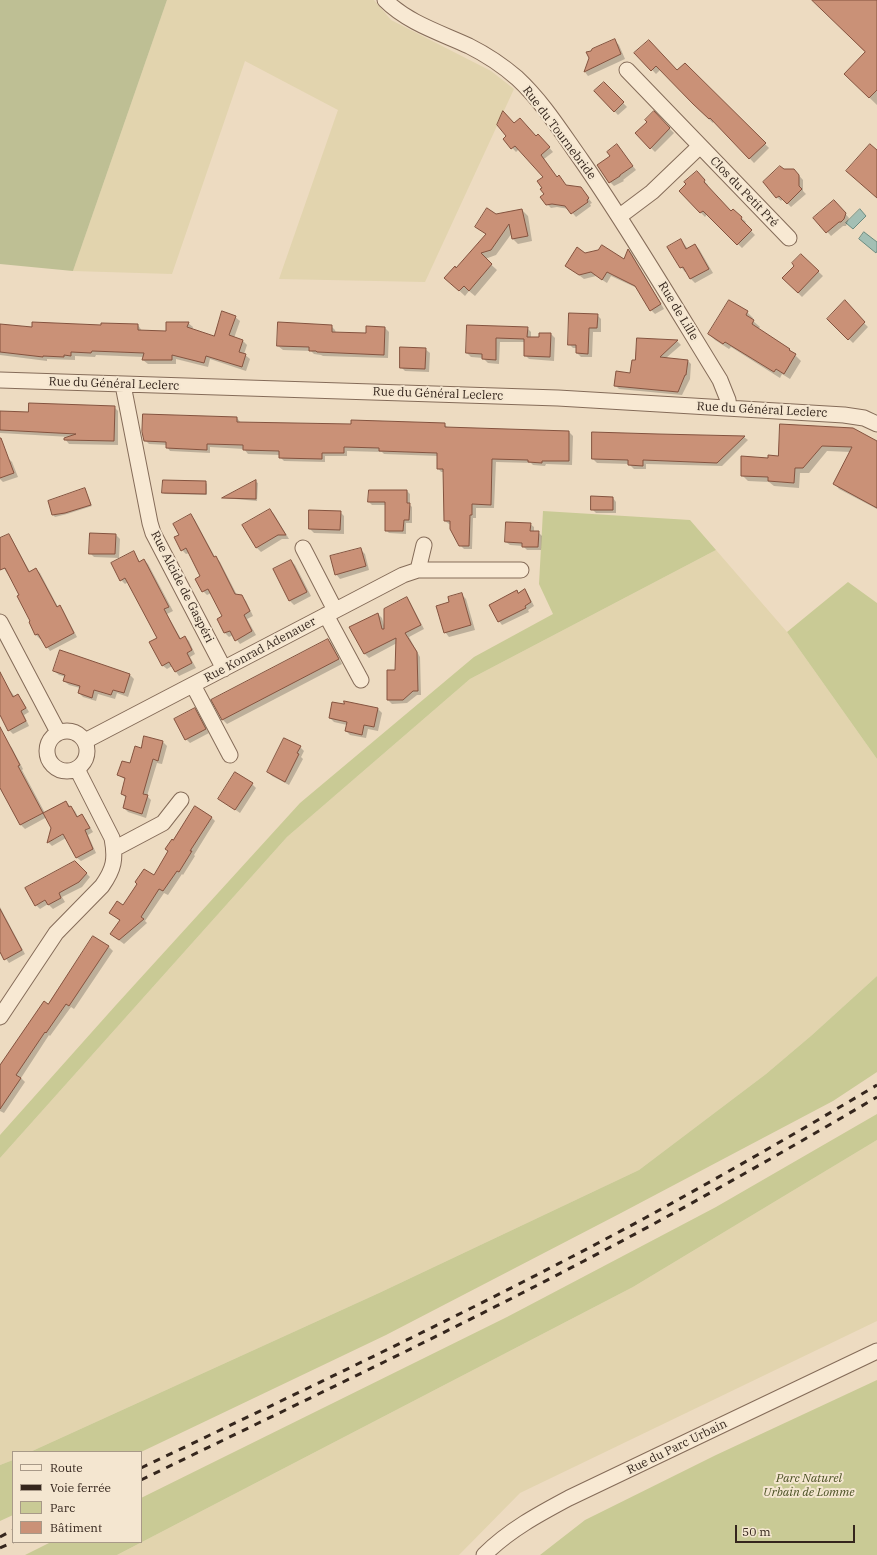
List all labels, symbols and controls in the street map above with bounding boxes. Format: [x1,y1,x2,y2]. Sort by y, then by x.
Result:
street label: Rue du Tournebride [519,84,599,182]
street label: Clos du Petit Pré [707,154,781,230]
street label: Rue de Lille [655,279,701,343]
street label: Rue du Général Leclerc [48,375,180,393]
street label: Rue du Général Leclerc [372,385,504,403]
street label: Rue du Général Leclerc [696,399,828,421]
street label: Rue Alcide de Gaspéri [148,529,216,645]
street label: Rue Konrad Adenauer [202,614,318,686]
street label: Rue du Parc Urbain [625,1416,729,1478]
legend [12,1451,142,1543]
text: Route [50,1460,83,1475]
park label: Parc Naturel Urbain de Lomme [763,1472,855,1500]
text: Voie ferrée [50,1480,111,1495]
text: Parc [50,1500,75,1515]
scale bar [737,1517,857,1543]
text: Bâtiment [50,1520,102,1535]
text: 50 m [742,1524,771,1539]

